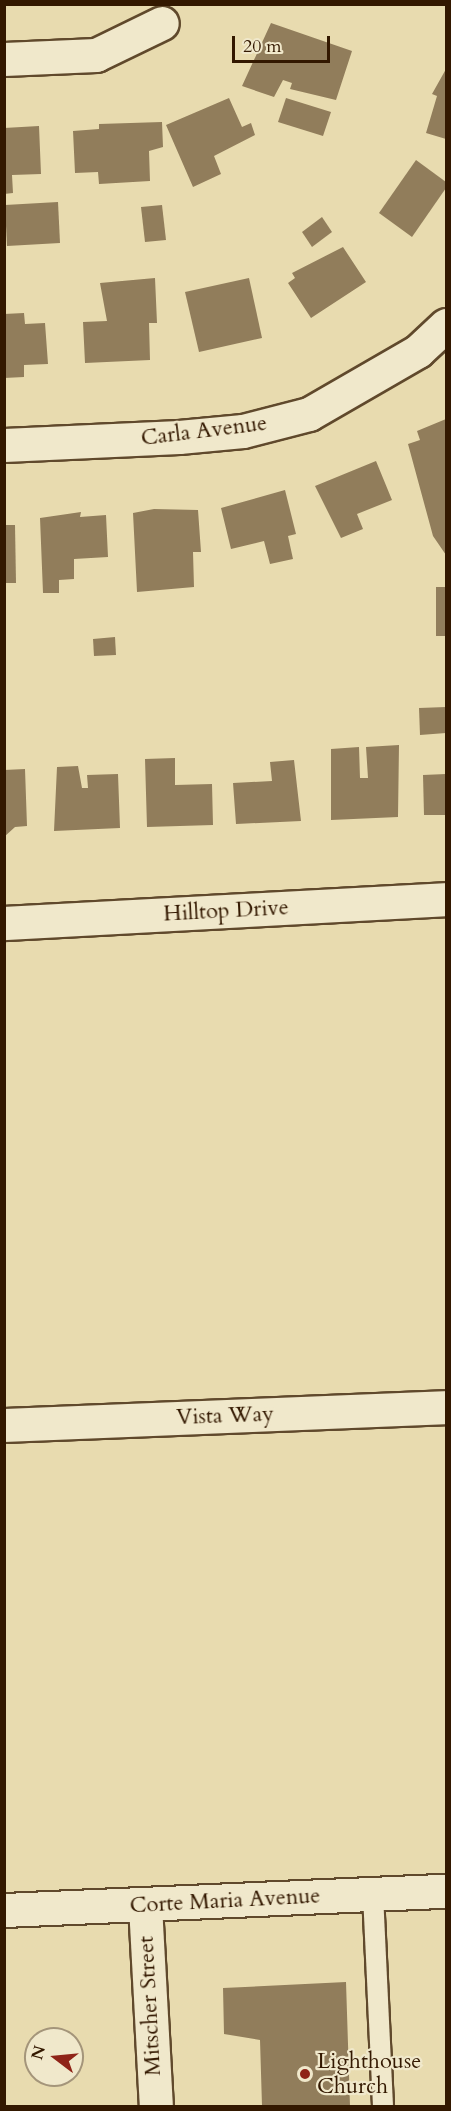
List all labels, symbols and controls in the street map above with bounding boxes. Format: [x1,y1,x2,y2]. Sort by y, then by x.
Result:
scale bar [235,24,332,62]
text: 20 m [243,34,282,59]
street label: Carla Avenue [140,410,268,452]
street label: Hilltop Drive [163,895,289,927]
street label: Vista Way [176,1401,274,1431]
street label: Corte Maria Avenue [129,1883,321,1919]
street label: Mitscher Street [133,1935,167,2077]
north arrow [24,2027,84,2087]
text: N [26,2043,51,2062]
place label: Lighthouse Church [317,2048,421,2100]
marker: Lighthouse Church [298,2067,312,2081]

